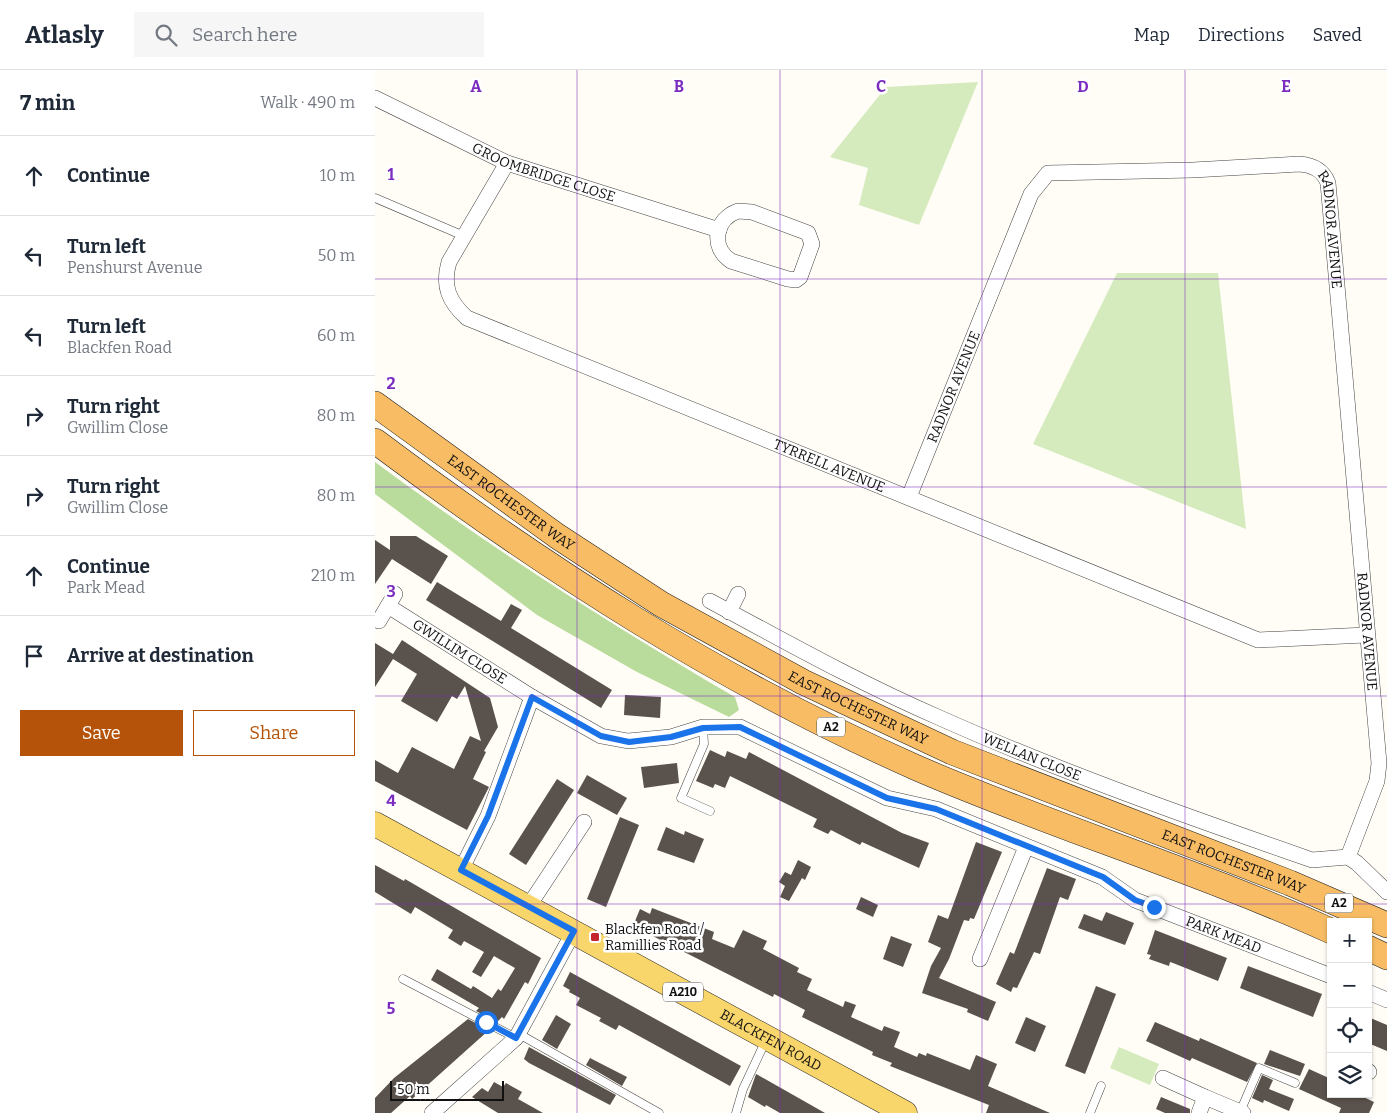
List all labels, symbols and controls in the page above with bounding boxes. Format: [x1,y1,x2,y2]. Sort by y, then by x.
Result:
search box [134,12,484,57]
text: Atlasly [25,21,104,49]
icon: search [152,21,180,49]
text: Search here [192,23,297,46]
text: Map [1134,24,1170,46]
text: Directions [1198,24,1285,46]
text: Saved [1313,24,1362,46]
text: A [470,77,482,96]
text: B [674,77,684,96]
text: C [876,77,886,96]
text: D [1077,77,1089,96]
text: E [1281,77,1291,96]
text: 7 min [20,90,75,116]
text: Walk · 490 m [260,93,355,112]
street label: GROOMBRIDGE CLOSE [470,139,618,205]
icon: ahead [20,162,48,190]
text: Continue [67,164,150,187]
text: 1 [388,165,395,184]
text: 10 m [320,166,355,185]
street label: RADNOR AVENUE [1314,167,1346,289]
text: Turn left [67,235,146,258]
icon: left [20,242,48,270]
text: 50 m [318,246,355,265]
text: Penshurst Avenue [67,258,202,277]
text: Turn left [67,315,146,338]
icon: left [20,322,48,350]
text: 60 m [317,326,355,345]
street label: RADNOR AVENUE [923,328,984,445]
text: Blackfen Road [67,338,172,357]
text: 2 [386,374,396,393]
text: Turn right [67,395,160,418]
icon: right [20,402,48,430]
text: 80 m [317,406,355,425]
text: Gwillim Close [67,418,168,437]
street label: TYRRELL AVENUE [771,435,888,496]
street label: EAST ROCHESTER WAY [444,451,578,554]
text: Turn right [67,475,160,498]
icon: right [20,482,48,510]
text: 80 m [317,486,355,505]
text: Gwillim Close [67,498,168,517]
text: Continue [67,555,150,578]
icon: ahead [20,562,48,590]
text: 210 m [311,566,355,585]
street label: RADNOR AVENUE [1354,572,1381,692]
text: Park Mead [67,578,145,597]
text: 3 [386,582,396,601]
street label: GWILLIM CLOSE [410,615,510,687]
icon: arrive [20,642,48,670]
text: Arrive at destination [67,644,254,667]
street label: EAST ROCHESTER WAY [785,667,931,748]
button: Save [20,710,183,756]
button: Share [193,710,355,756]
road number: A2 [817,718,845,736]
street label: WELLAN CLOSE [980,729,1084,784]
text: 4 [386,791,396,810]
street label: EAST ROCHESTER WAY [1160,826,1308,897]
road number: A2 [1325,894,1353,912]
route end [1143,896,1166,919]
street label: PARK MEAD [1184,912,1264,957]
map controls [1327,918,1372,1098]
button: + [1327,918,1372,963]
place label: Blackfen Road / Ramillies Road [605,921,705,954]
marker: Blackfen Road / Ramillies Road [589,931,601,943]
button: − [1327,963,1372,1008]
road number: A210 [663,982,703,1002]
text: 5 [387,999,396,1018]
street label: BLACKFEN ROAD [717,1005,825,1074]
button: locate [1327,1008,1372,1053]
route start [475,1011,498,1034]
button: layers [1327,1053,1372,1098]
scale bar [390,1078,504,1101]
text: 50 m [397,1081,430,1098]

